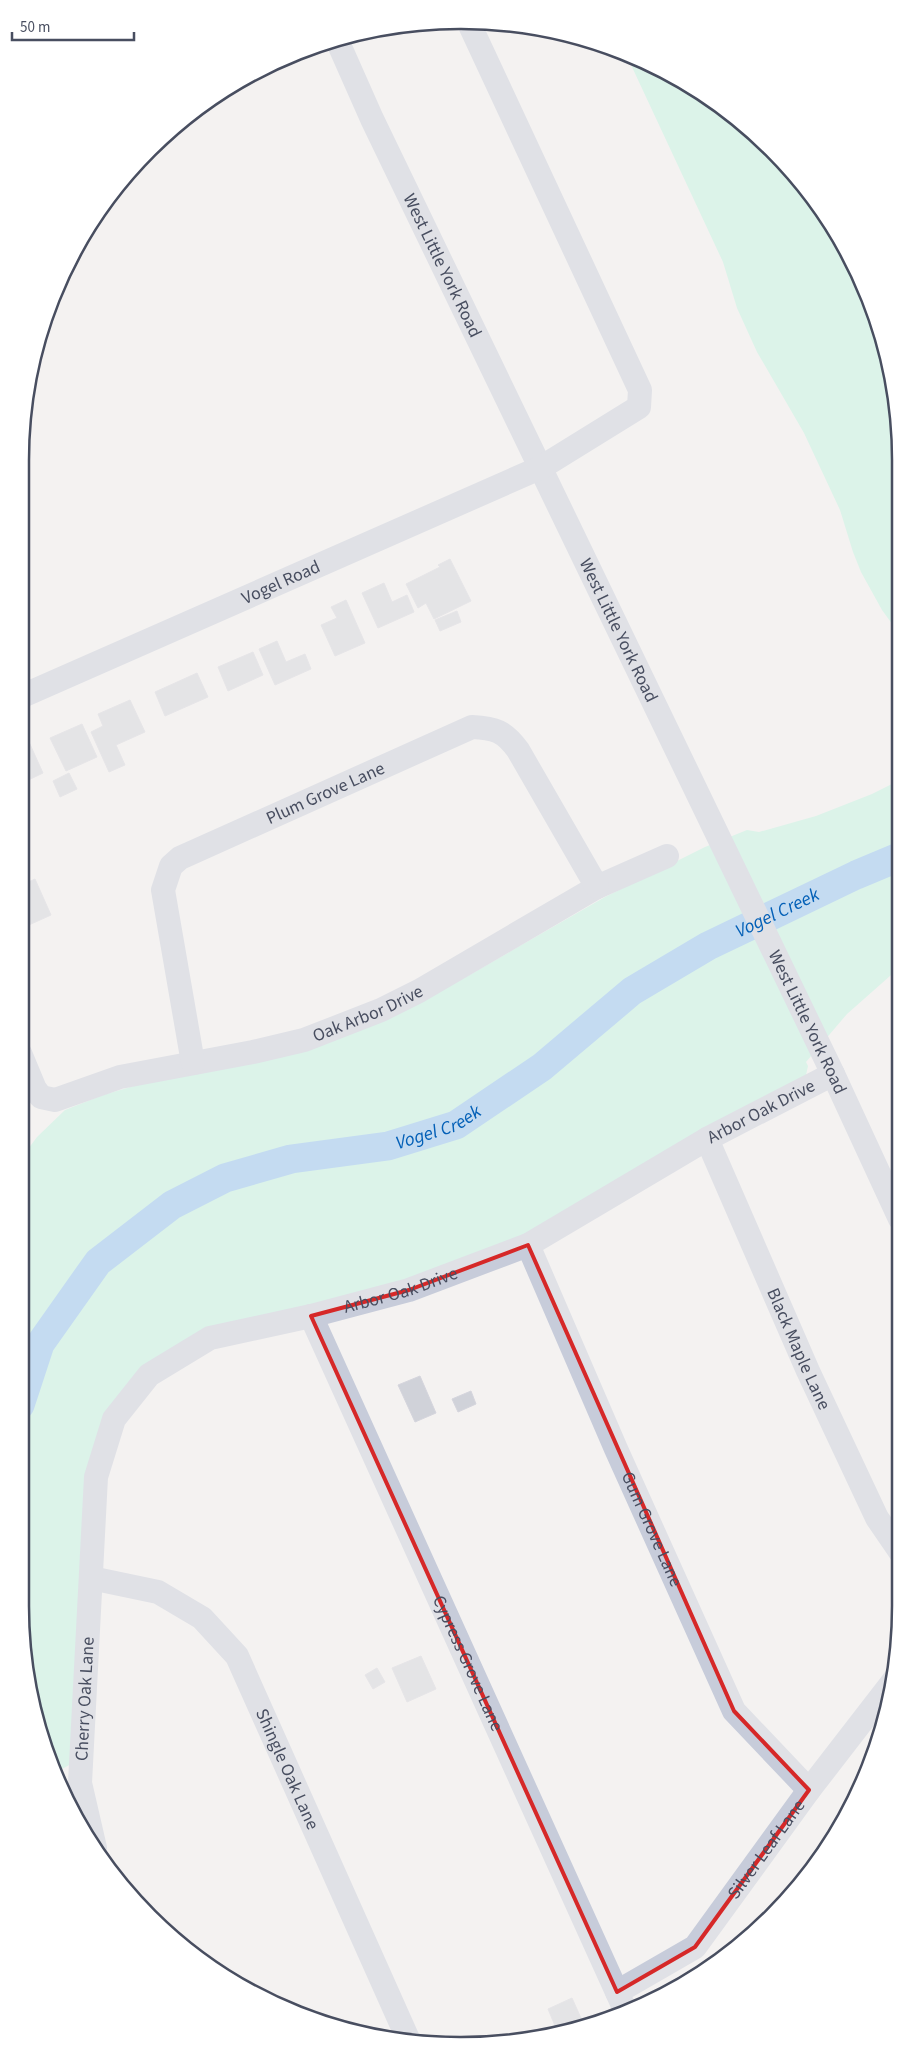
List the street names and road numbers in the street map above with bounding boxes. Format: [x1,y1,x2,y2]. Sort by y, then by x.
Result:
street label: West Little York Road [397,189,488,342]
street label: Vogel Road [238,554,324,610]
street label: West Little York Road [573,554,664,706]
street label: Plum Grove Lane [262,755,389,830]
street label: West Little York Road [762,946,853,1098]
street label: Oak Arbor Drive [309,978,427,1048]
street label: Arbor Oak Drive [703,1073,819,1149]
street label: Arbor Oak Drive [341,1260,461,1319]
street label: Black Maple Lane [761,1284,837,1414]
street label: Gum Grove Lane [615,1467,689,1591]
street label: Cypress Grove Lane [426,1591,510,1735]
street label: Cherry Oak Lane [69,1636,100,1761]
street label: Shingle Oak Lane [250,1705,325,1834]
street label: Silver Leaf Lane [721,1794,811,1904]

